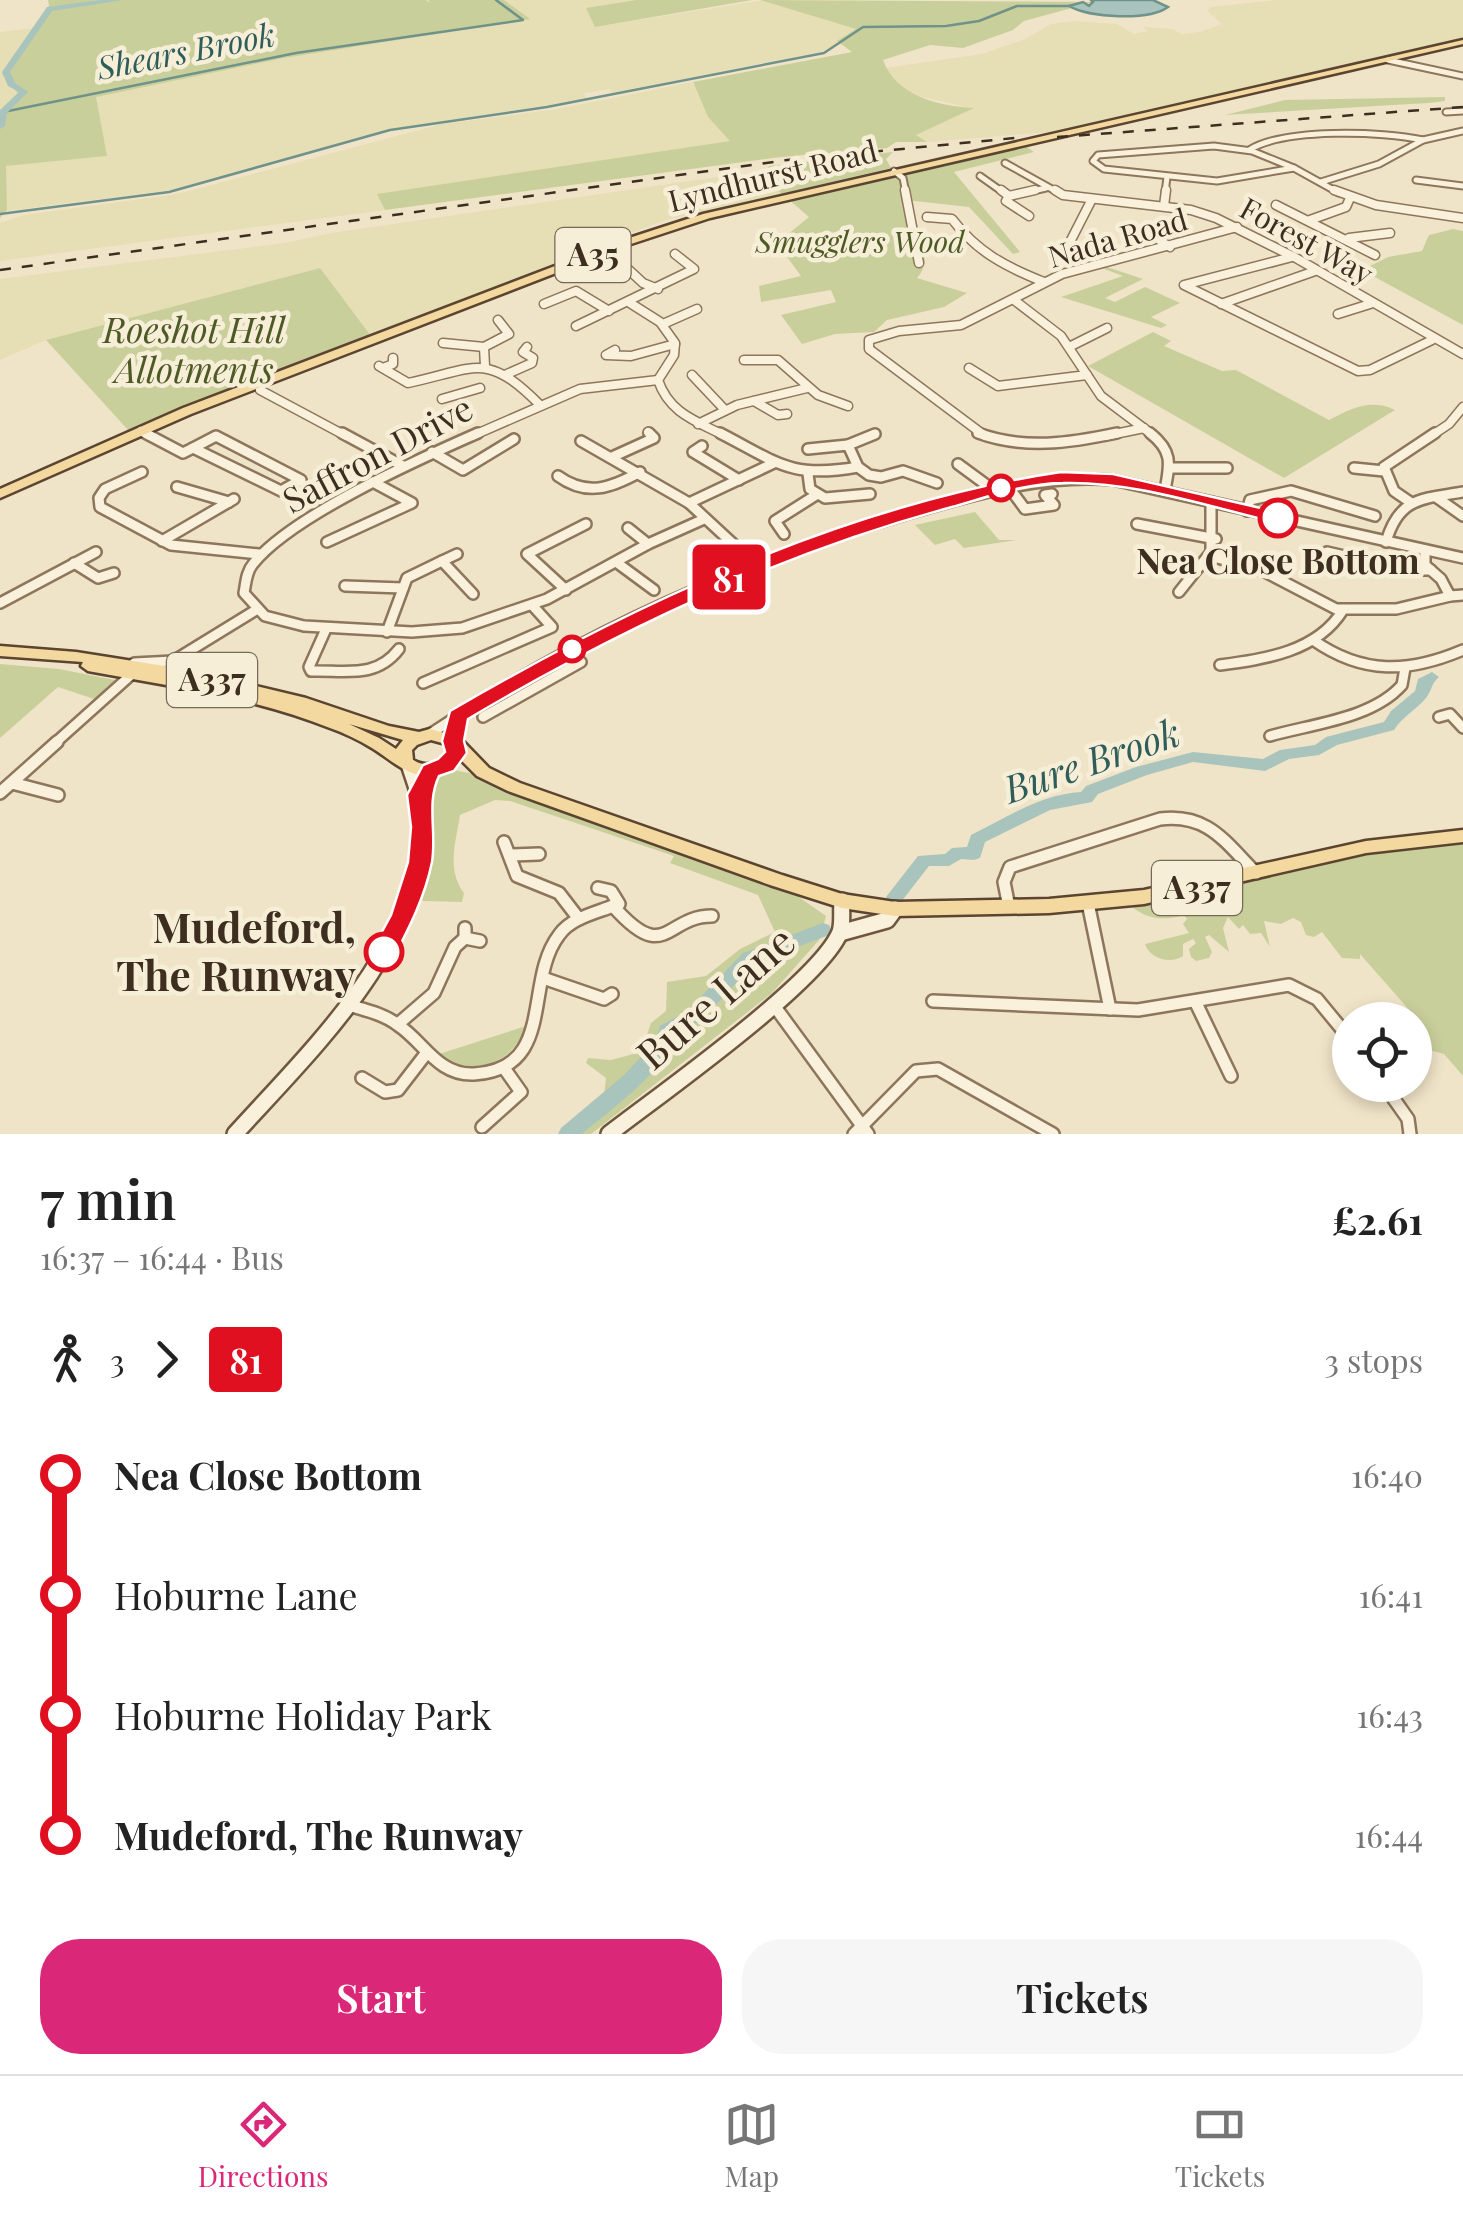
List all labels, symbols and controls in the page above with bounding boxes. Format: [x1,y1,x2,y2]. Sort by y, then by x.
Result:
water label: Shears Brook [92,11,278,88]
street label: Lyndhurst Road [664,130,881,220]
street label: Forest Way [1233,187,1381,293]
street label: Nada Road [1043,198,1192,276]
park label: Smugglers Wood [755,221,965,261]
road number: A35 [556,228,630,282]
park label: Roeshot Hill Allotments [101,305,286,392]
street label: Saffron Drive [274,383,480,522]
unlabelled marker [988,475,1014,501]
marker: Nea Close Bottom [1259,499,1297,537]
place label: Nea Close Bottom [1136,536,1420,583]
line badge: 81 [684,544,774,610]
text: 81 [712,554,746,601]
unlabelled marker [559,636,585,662]
road number: A337 [167,653,257,707]
water label: Bure Brook [994,706,1186,814]
road number: A337 [1152,861,1242,915]
place label: Mudeford, The Runway [116,898,356,1002]
street label: Bure Lane [624,912,806,1081]
marker: Mudeford, The Runway [365,933,403,971]
map controls [1332,1002,1432,1102]
button: locate [1332,1002,1432,1102]
text: 7 min [40,1160,176,1234]
text: £2.61 [1332,1194,1423,1245]
text: 16:37 – 16:44 · Bus [40,1235,284,1278]
icon: walk [40,1332,95,1387]
icon: forward [139,1332,194,1387]
text: 81 [229,1336,262,1383]
text: 3 [110,1338,124,1381]
text: 3 stops [1325,1338,1423,1381]
text: Nea Close Bottom [114,1449,422,1500]
text: 16:40 [1351,1453,1423,1496]
text: Hoburne Lane [114,1569,358,1620]
text: 16:41 [1358,1573,1423,1616]
text: Hoburne Holiday Park [114,1689,492,1740]
text: 16:43 [1356,1693,1423,1736]
text: Mudeford, The Runway [114,1809,523,1860]
text: 16:44 [1354,1813,1423,1856]
button: Start [40,1939,722,2054]
button: Tickets [742,1939,1423,2054]
tab: Directions [198,2097,329,2194]
tab: Map [724,2097,779,2194]
tab: Tickets [1175,2097,1265,2194]

